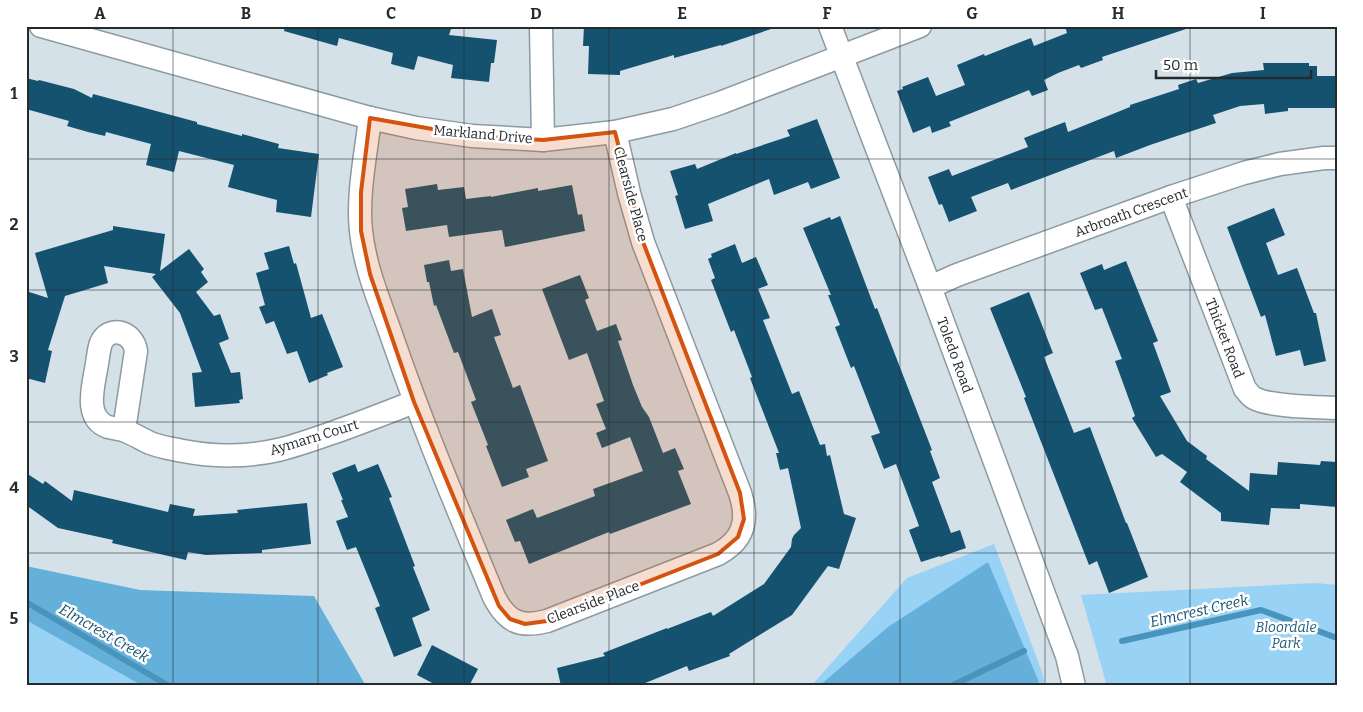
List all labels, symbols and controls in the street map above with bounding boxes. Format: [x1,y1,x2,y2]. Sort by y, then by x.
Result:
text: A [94,4,106,23]
text: B [241,4,251,23]
text: C [386,4,396,23]
text: D [530,4,542,23]
text: E [677,4,687,23]
text: F [823,4,832,23]
text: G [966,4,978,23]
text: H [1112,4,1125,23]
text: I [1260,4,1266,23]
scale bar [1156,48,1310,80]
text: 50 m [1163,56,1199,74]
text: 1 [11,84,18,103]
street label: Markland Drive [433,122,533,147]
street label: Clearside Place [610,145,651,244]
street label: Arbroath Crescent [1072,184,1190,241]
text: 2 [9,215,19,234]
street label: Thicket Road [1202,296,1247,380]
street label: Toledo Road [933,315,976,395]
text: 3 [9,347,19,366]
street label: Aymarn Court [268,416,361,459]
text: 4 [9,478,19,497]
street label: Clearside Place [544,577,642,628]
water label: Elmcrest Creek [1148,591,1251,631]
water label: Elmcrest Creek [56,600,153,666]
text: 5 [10,609,19,628]
park label: Bloordale Park [1256,619,1316,652]

